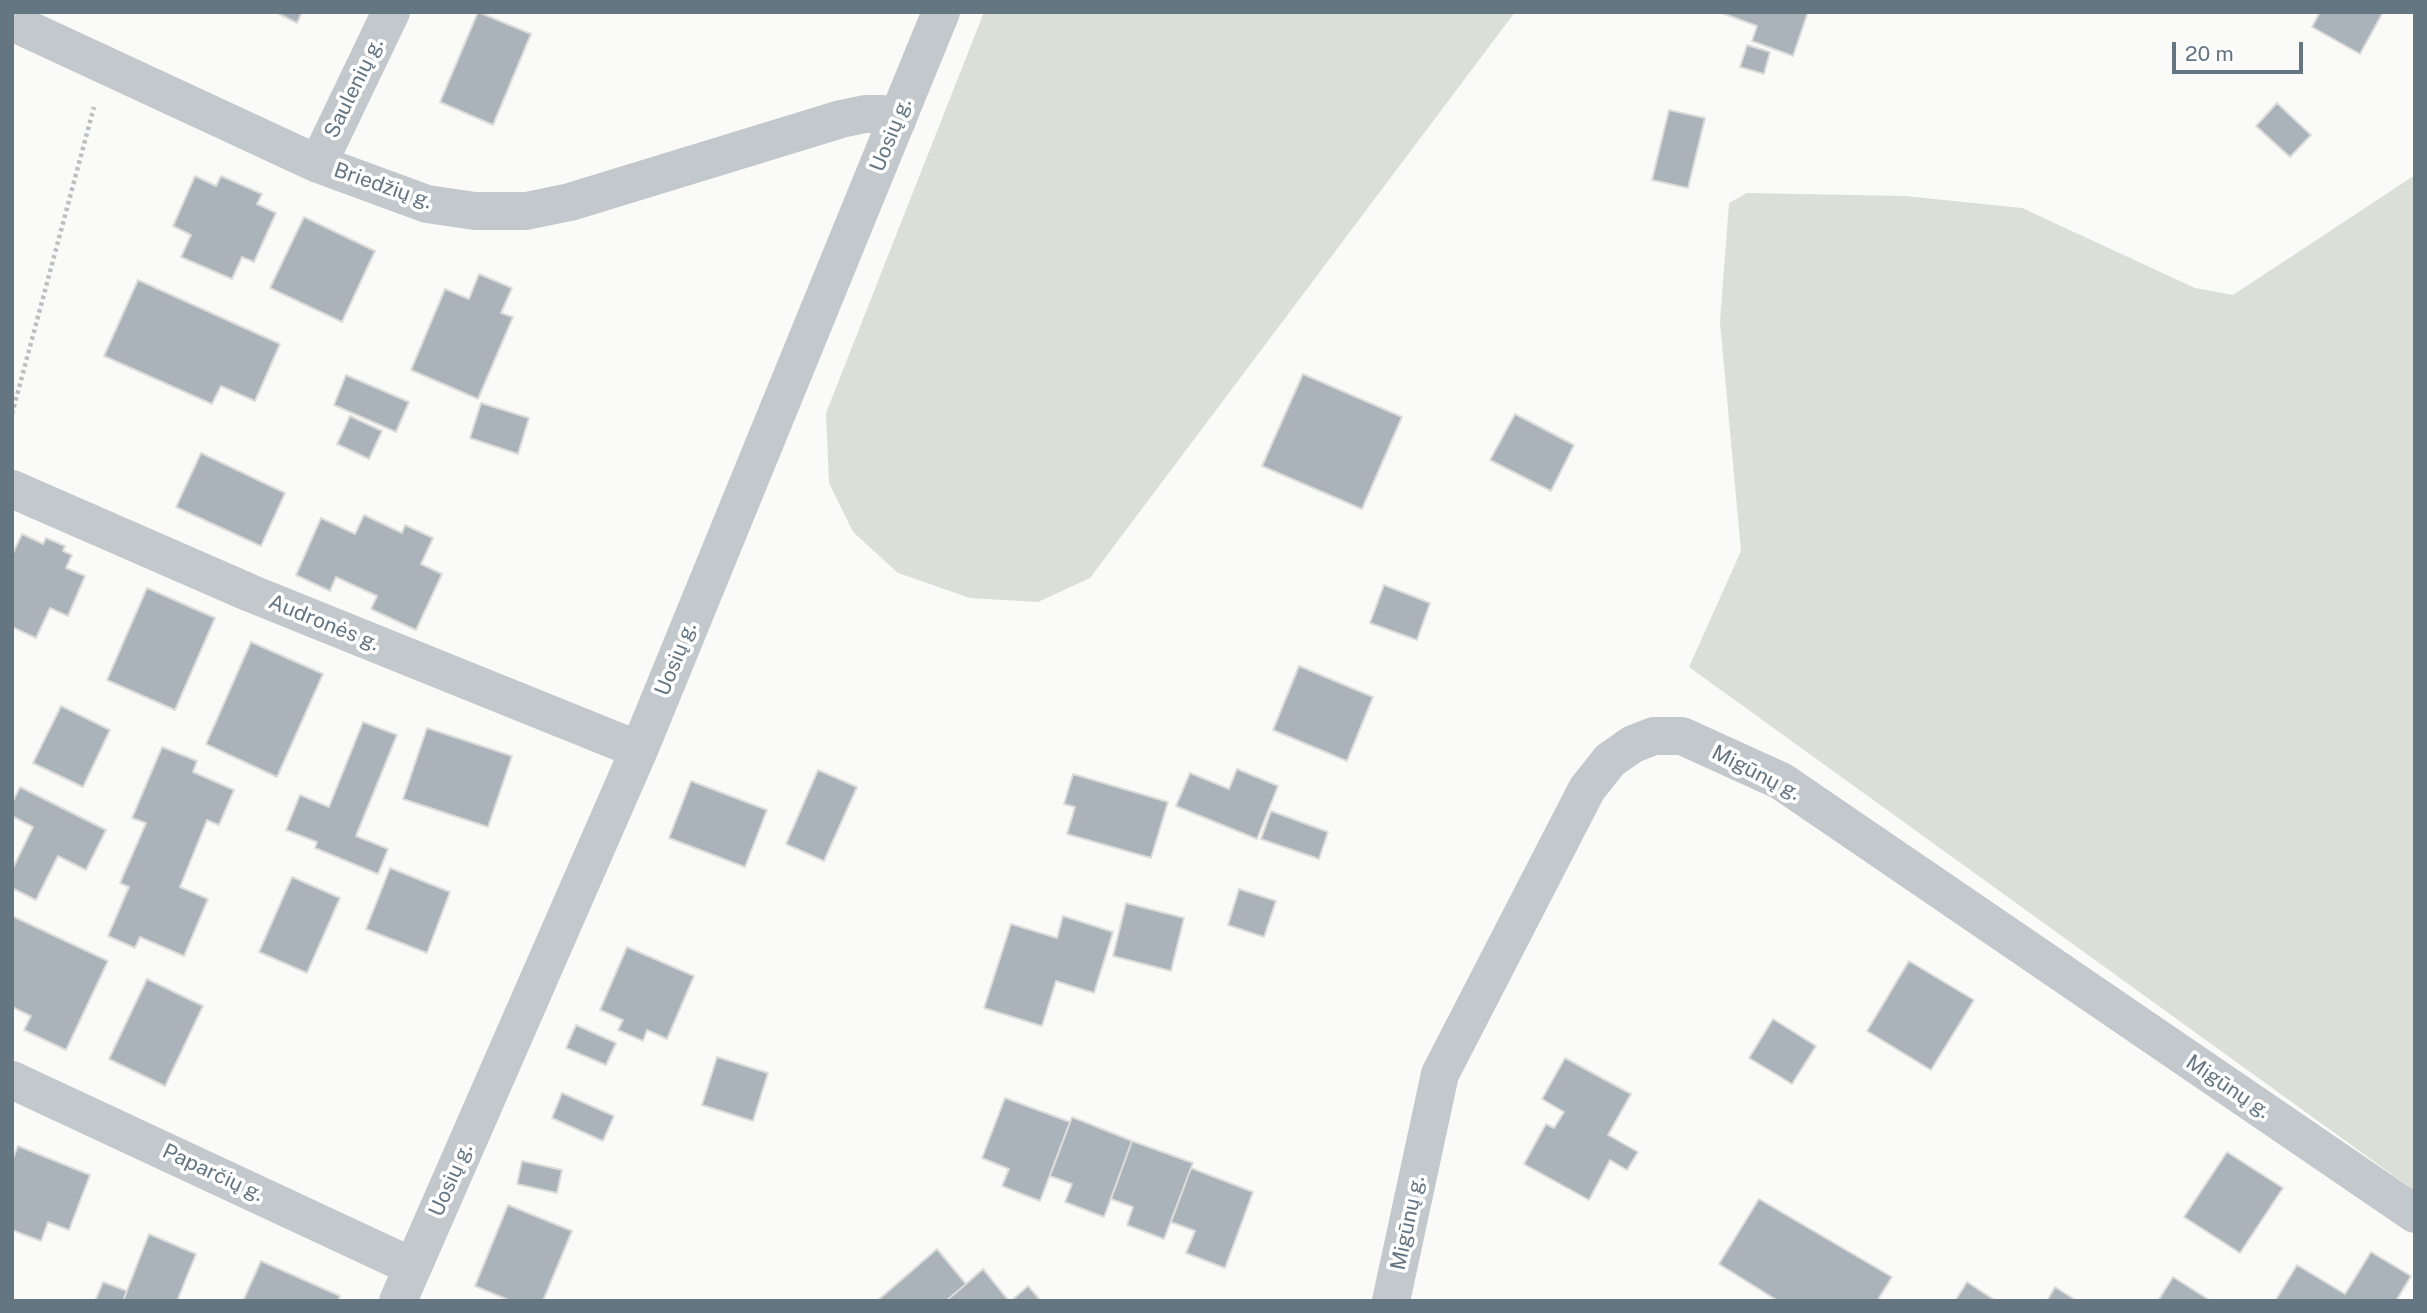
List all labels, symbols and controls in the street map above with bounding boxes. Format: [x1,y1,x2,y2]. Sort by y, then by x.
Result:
scale bar [2175,28,2306,72]
street label: Saulenių g. [319,34,389,142]
text: 20 m [2185,41,2234,66]
street label: Uosių g. [865,94,917,176]
street label: Briedžių g. [331,157,435,215]
street label: Audronės g. [265,589,383,657]
street label: Uosių g. [650,618,702,700]
street label: Migūnų g. [1707,740,1805,806]
street label: Migūnų g. [2181,1050,2275,1124]
street label: Paparčių g. [159,1139,267,1207]
street label: Uosių g. [424,1140,478,1220]
street label: Migūnų g. [1386,1173,1430,1273]

